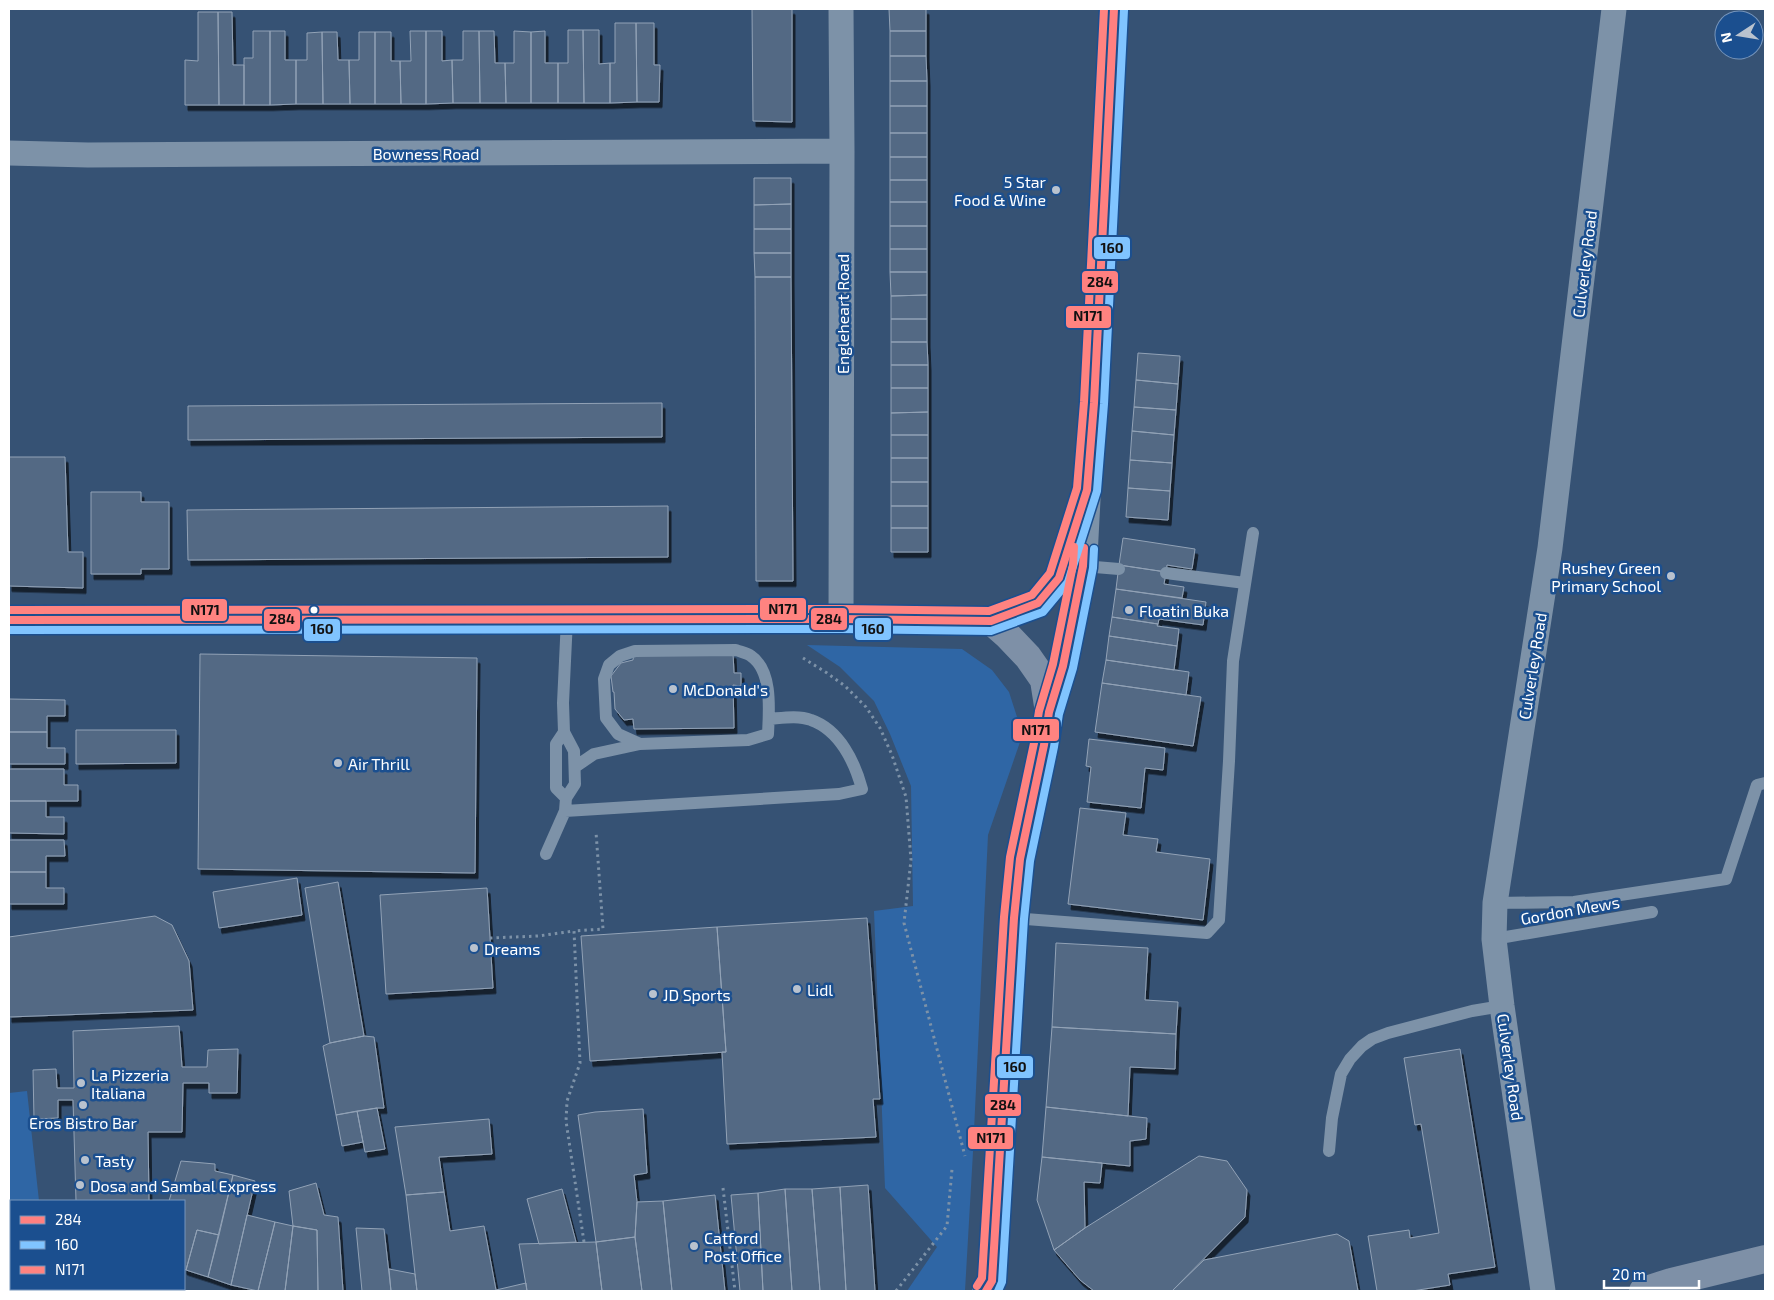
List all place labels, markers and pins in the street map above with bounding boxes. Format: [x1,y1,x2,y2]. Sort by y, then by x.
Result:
place label: 5 Star Food & Wine [954,172,1047,209]
marker: 5 Star Food & Wine [1050,184,1062,196]
place label: Rushey Green Primary School [1551,558,1661,595]
marker: Rushey Green Primary School [1665,570,1677,582]
place label: Floatin Buka [1139,601,1229,620]
marker: Floatin Buka [1123,604,1135,616]
unlabelled marker [309,605,319,615]
place label: McDonald's [683,680,768,699]
marker: McDonald's [667,683,679,695]
place label: Air Thrill [348,754,410,773]
marker: Air Thrill [332,757,344,769]
place label: Dreams [484,939,540,958]
marker: Dreams [468,942,480,954]
place label: Lidl [807,980,833,999]
marker: Lidl [791,983,803,995]
place label: JD Sports [663,985,731,1004]
marker: JD Sports [647,988,659,1000]
place label: La Pizzeria Italiana [91,1065,169,1102]
marker: La Pizzeria Italiana [75,1077,87,1089]
marker: Eros Bistro Bar [77,1099,89,1111]
place label: Eros Bistro Bar [29,1113,138,1132]
place label: Tasty [95,1151,135,1170]
marker: Tasty [79,1154,91,1166]
place label: Dosa and Sambal Express [90,1176,276,1195]
marker: Dosa and Sambal Express [74,1179,86,1191]
place label: Catford Post Office [704,1228,782,1265]
marker: Catford Post Office [688,1240,700,1252]

